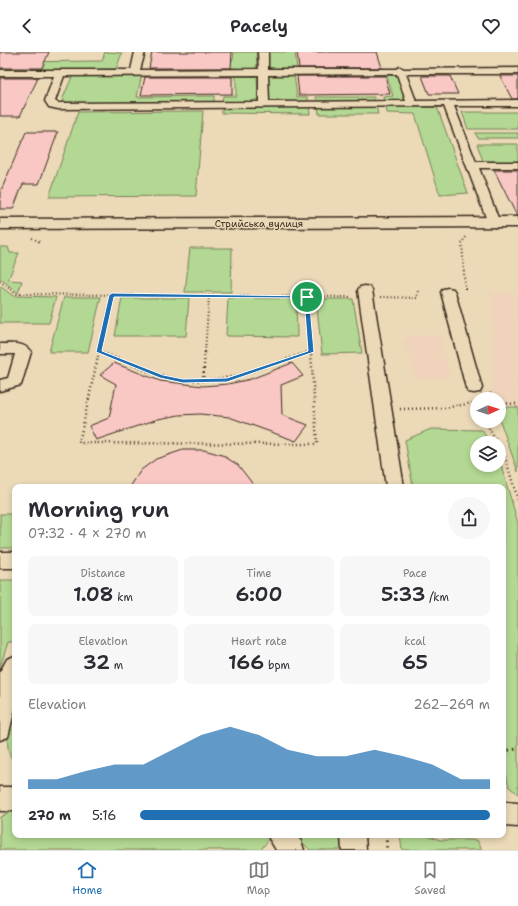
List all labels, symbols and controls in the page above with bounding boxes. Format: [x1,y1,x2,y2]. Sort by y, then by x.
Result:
text: Pacely [230,14,288,38]
icon: back [16,15,38,37]
icon: heart [480,15,502,37]
street label: Стрийська вулиця [215,217,303,230]
pin [290,280,324,314]
icon: arrive [296,286,318,308]
north arrow [470,392,506,428]
map controls [470,392,506,472]
button: layers [470,436,506,472]
text: Morning run [28,495,169,524]
button: share [448,497,490,539]
text: 07:32 · 4 × 270 m [28,525,147,542]
text: Distance [80,566,126,581]
text: Time [246,566,272,581]
text: Pace [403,566,427,581]
text: 1.08 [73,581,114,607]
text: 6:00 [235,581,283,607]
text: 5:33 [381,581,426,607]
text: km [114,590,133,605]
text: /km [426,590,449,605]
text: Elevation [78,634,128,649]
text: Heart rate [231,634,287,649]
text: kcal [404,634,426,649]
text: 32 [83,649,110,675]
text: 166 [228,649,264,675]
text: 65 [402,649,428,675]
text: m [110,658,123,673]
text: bpm [264,658,290,673]
text: Elevation [28,696,86,713]
text: 262–269 m [414,696,490,713]
text: 270 m [28,807,71,824]
text: 5:16 [92,807,116,824]
tab: Home [72,859,102,898]
tab: Map [247,859,270,898]
tab: Saved [415,859,446,898]

